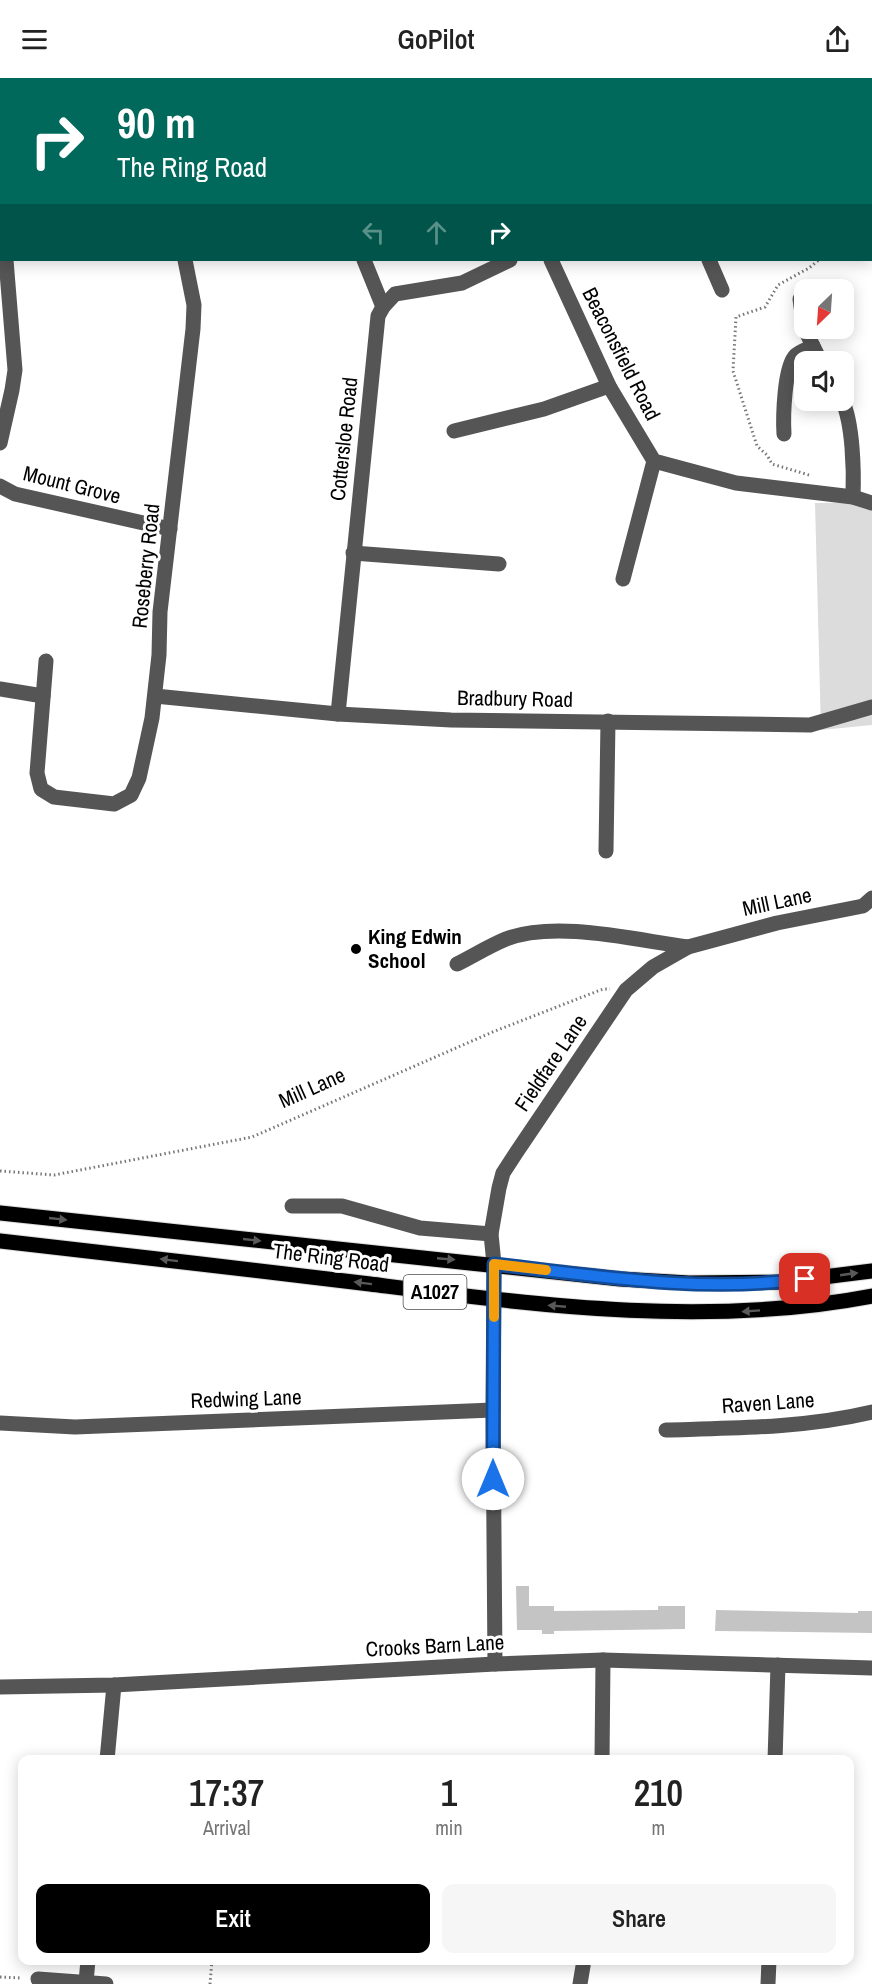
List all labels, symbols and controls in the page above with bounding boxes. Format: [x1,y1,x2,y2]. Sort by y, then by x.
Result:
text: GoPilot [397,21,475,57]
icon: menu [18,23,51,56]
icon: share [821,23,854,56]
text: 90 m [117,95,196,151]
icon: right [18,102,96,180]
text: The Ring Road [117,149,267,185]
icon: left [357,216,390,249]
icon: ahead [420,216,453,249]
icon: right [483,216,516,249]
north arrow [794,279,854,339]
map controls [794,279,854,411]
street label: Beaconsfield Road [575,282,667,425]
button: sound [794,351,854,411]
street label: Cottersloe Road [323,376,364,502]
street label: Mount Grove [20,458,124,511]
street label: Roseberry Road [125,502,166,630]
street label: Bradbury Road [457,683,573,714]
street label: Mill Lane [740,880,814,923]
place label: King Edwin School [368,922,462,975]
marker: King Edwin School [349,942,363,956]
street label: Fieldfare Lane [508,1009,594,1117]
street label: Mill Lane [274,1060,350,1115]
one-way arrow [49,1214,68,1224]
one-way arrow [243,1236,262,1245]
street label: The Ring Road [271,1236,391,1279]
pin [779,1253,830,1304]
one-way arrow [437,1254,456,1264]
one-way arrow [160,1256,179,1265]
icon: arrive [788,1262,821,1295]
one-way arrow [840,1269,859,1278]
road number: A1027 [404,1275,466,1309]
one-way arrow [353,1279,372,1288]
one-way arrow [547,1301,566,1311]
one-way arrow [742,1306,761,1316]
street label: Redwing Lane [190,1382,302,1415]
street label: Raven Lane [721,1385,815,1420]
position arrow [461,1447,525,1511]
street label: Crooks Barn Lane [365,1627,505,1664]
text: 17:37 [189,1769,264,1817]
text: 1 [441,1769,457,1817]
text: 210 [634,1769,683,1817]
text: Arrival [203,1814,250,1841]
text: min [435,1814,463,1841]
text: m [651,1814,665,1841]
button: Exit [36,1884,430,1953]
button: Share [442,1884,836,1953]

